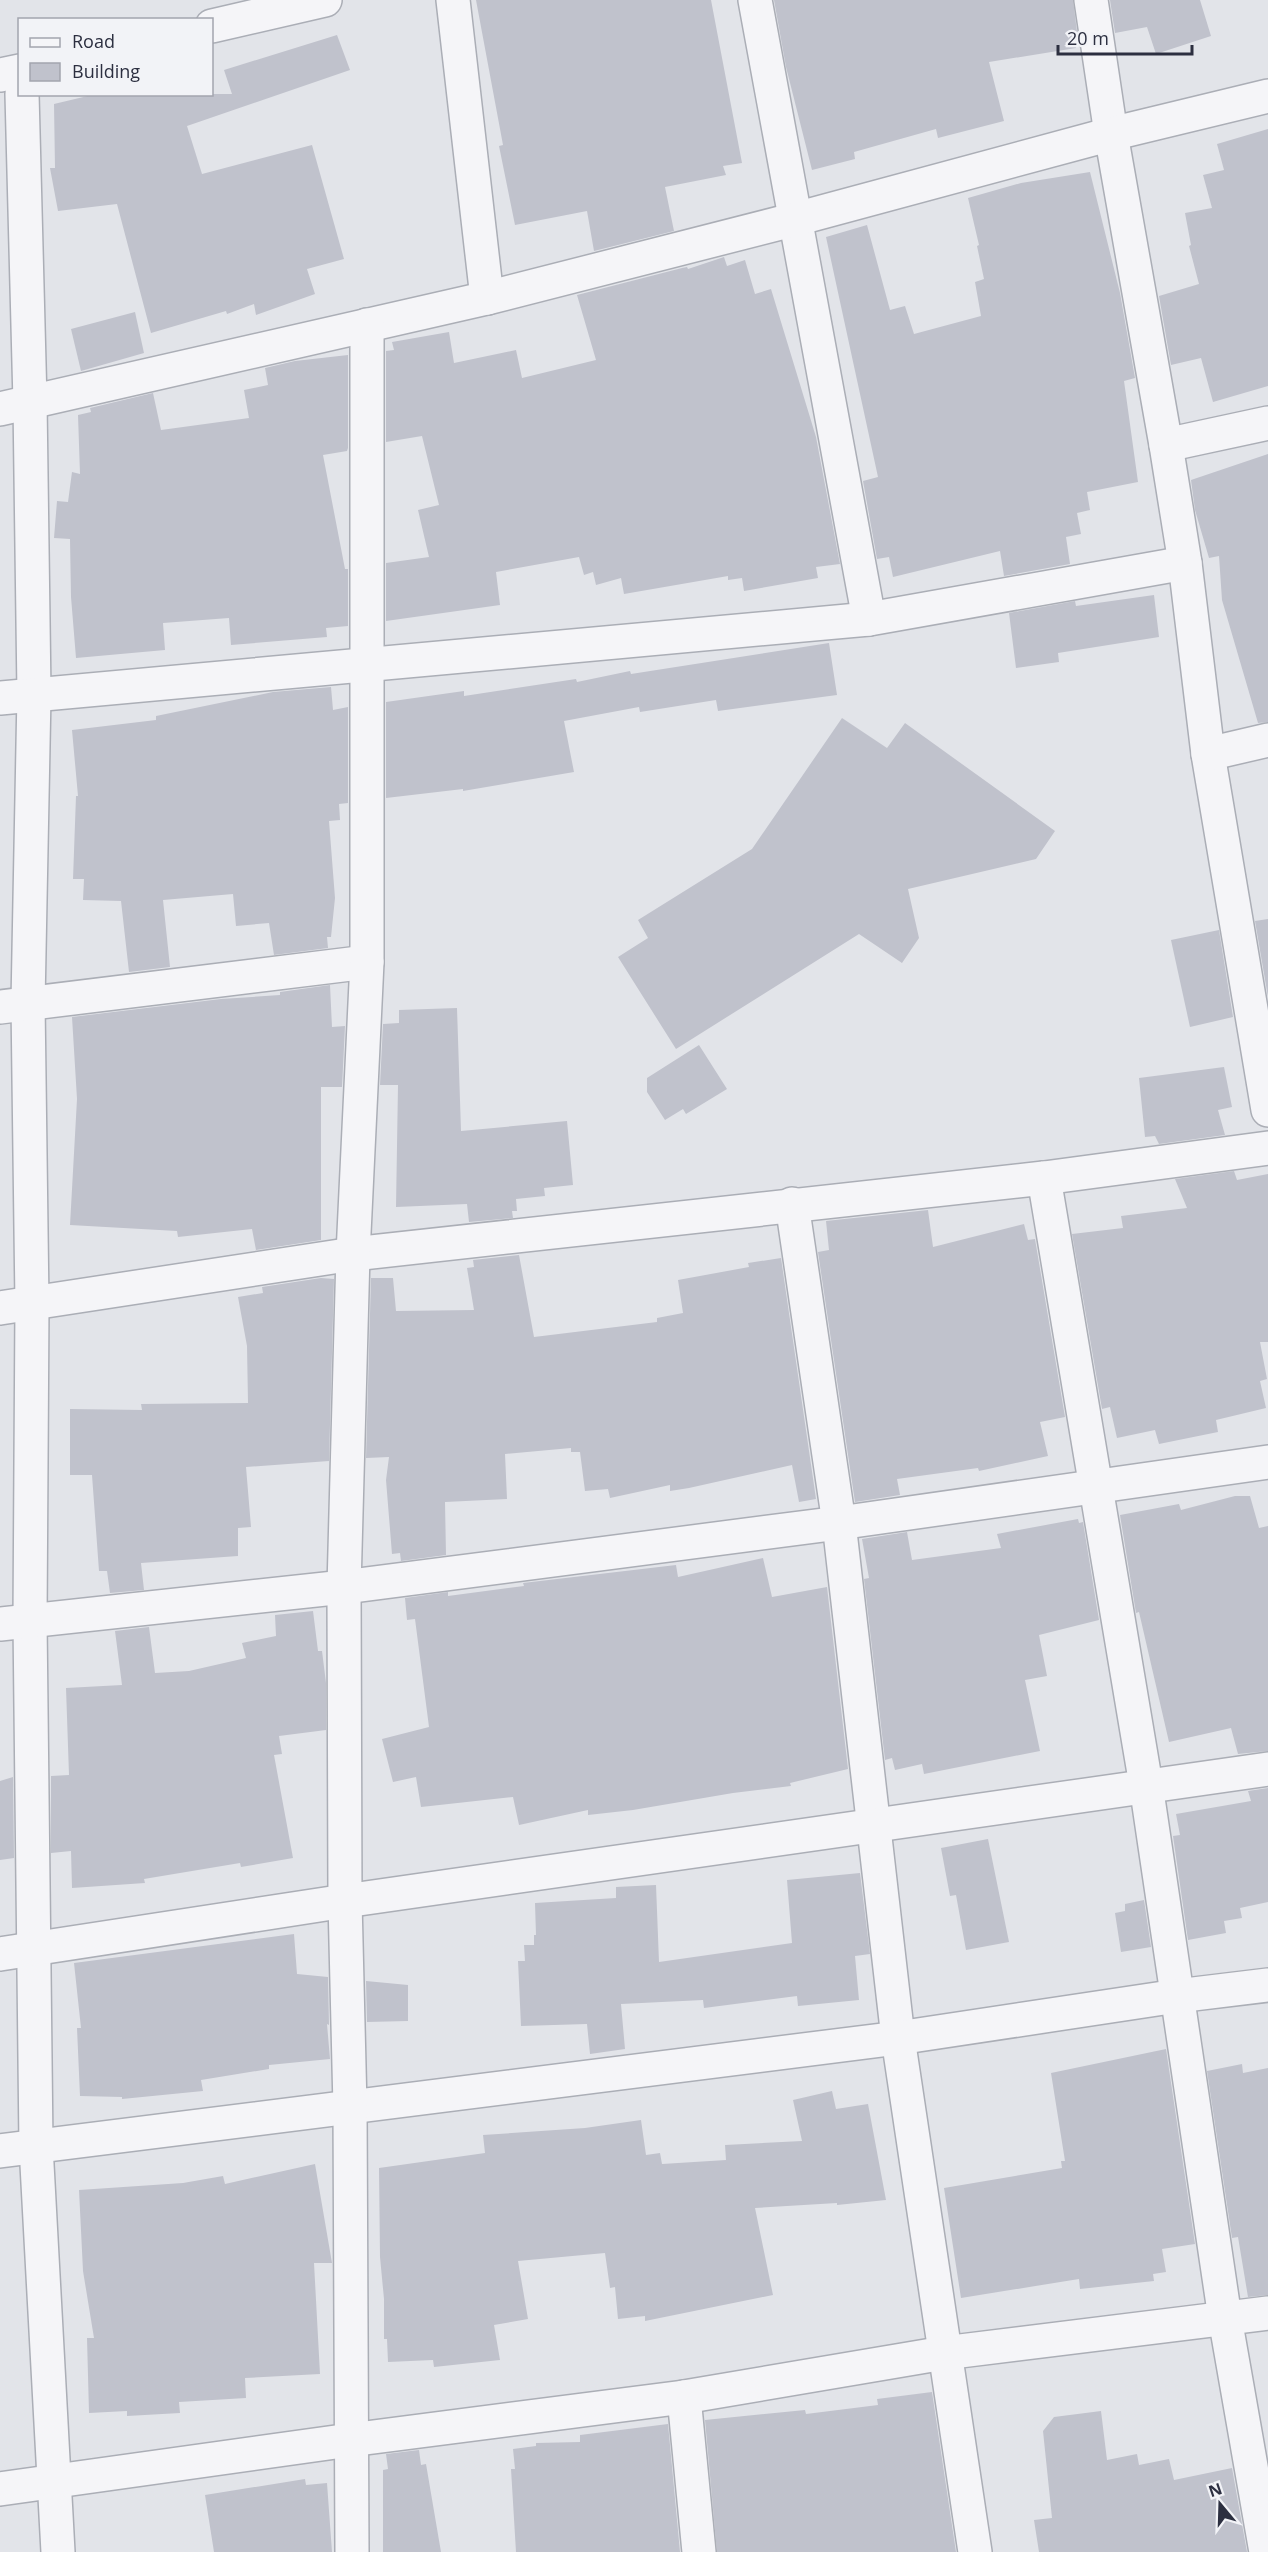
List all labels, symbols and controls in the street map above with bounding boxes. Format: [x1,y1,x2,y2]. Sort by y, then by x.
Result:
legend [18,18,213,96]
scale bar [1058,18,1192,56]
text: 20 m [1067,26,1109,50]
text: Road [72,29,115,53]
text: Building [72,59,140,83]
north arrow [1190,2474,1250,2534]
text: N [1205,2477,1225,2502]

